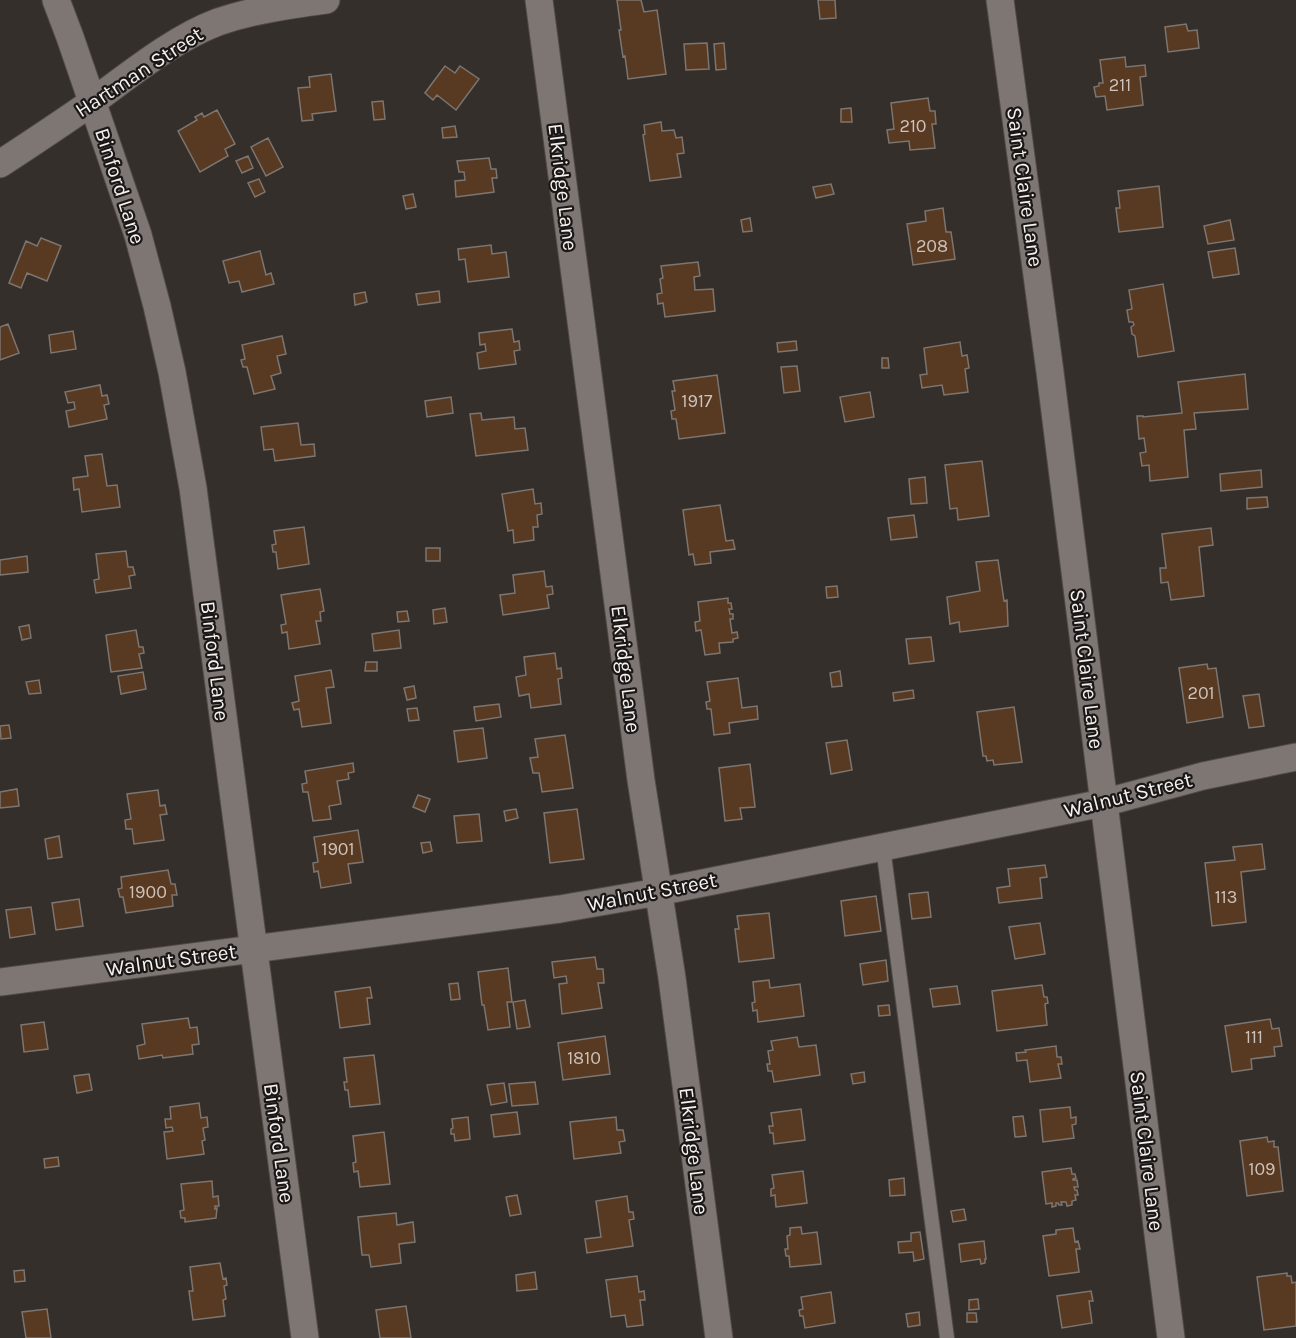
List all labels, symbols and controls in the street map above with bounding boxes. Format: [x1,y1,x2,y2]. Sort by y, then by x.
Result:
street label: Hartman Street [71,22,208,122]
house number: 211 [1109,74,1131,96]
street label: Saint Claire Lane [1002,106,1048,268]
house number: 210 [899,115,927,137]
street label: Elkridge Lane [543,122,583,252]
street label: Binford Lane [90,125,150,247]
house number: 208 [916,235,948,257]
house number: 1917 [682,390,713,412]
street label: Saint Claire Lane [1065,588,1109,750]
street label: Binford Lane [196,600,234,722]
street label: Elkridge Lane [606,604,646,734]
house number: 201 [1187,682,1215,704]
street label: Walnut Street [1061,767,1195,823]
house number: 1901 [321,838,355,860]
street label: Walnut Street [585,868,719,916]
house number: 1900 [129,881,167,903]
house number: 113 [1215,886,1237,908]
street label: Walnut Street [104,939,238,981]
house number: 111 [1245,1026,1263,1048]
house number: 1810 [567,1047,601,1069]
street label: Saint Claire Lane [1125,1070,1169,1232]
street label: Binford Lane [259,1082,299,1204]
street label: Elkridge Lane [674,1086,714,1216]
house number: 109 [1248,1158,1276,1180]

